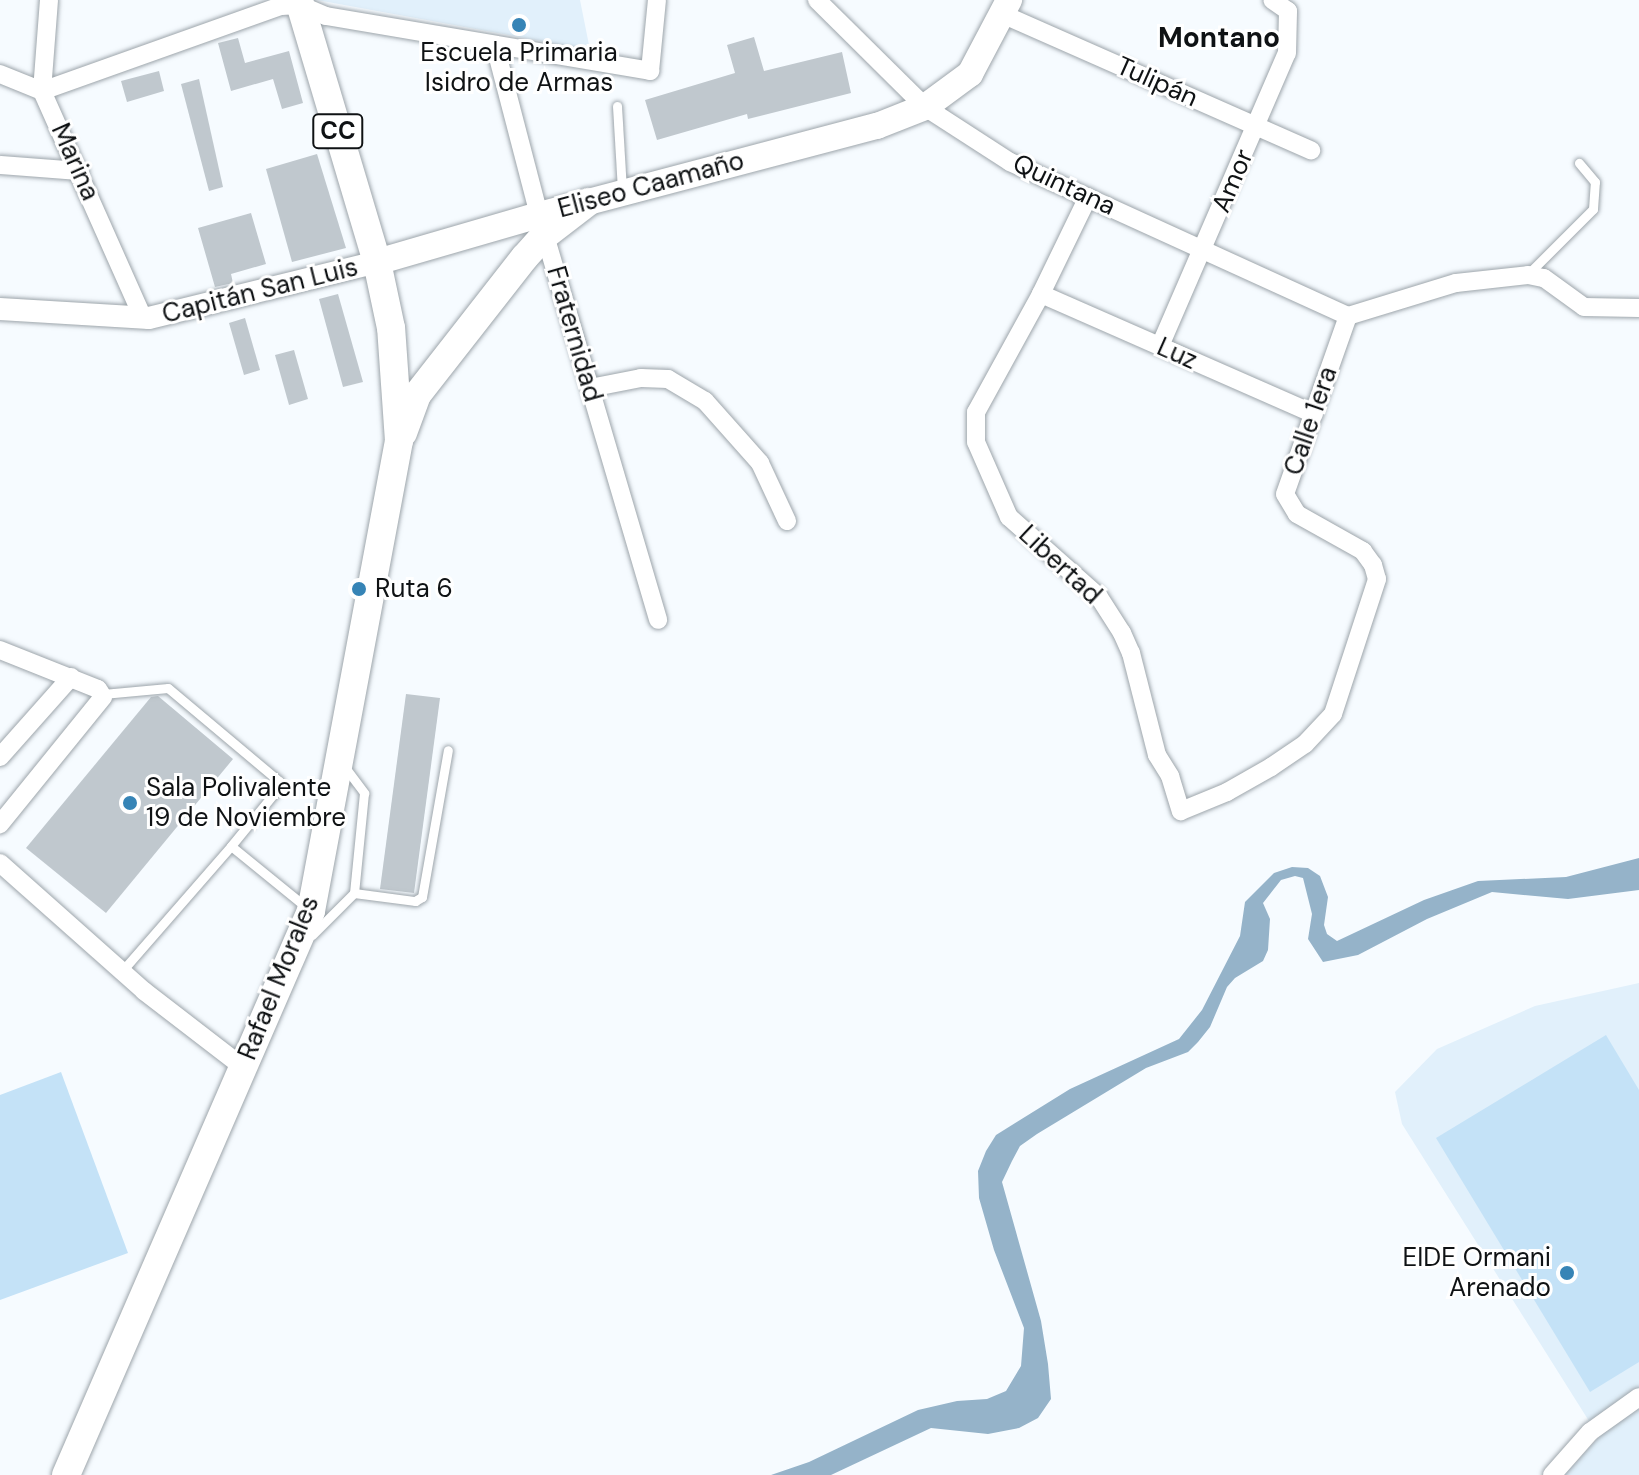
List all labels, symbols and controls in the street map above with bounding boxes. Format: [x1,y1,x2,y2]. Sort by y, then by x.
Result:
marker: Escuela Primaria Isidro de Armas [510,16,528,34]
district label: Montano [1158,21,1280,55]
place label: Escuela Primaria Isidro de Armas [420,37,618,98]
street label: Tulipán [1112,50,1202,114]
road number: CC [312,111,364,151]
street label: Marina [44,119,106,205]
street label: Eliseo Caamaño [554,145,748,225]
street label: Amor [1206,145,1260,217]
street label: Quintana [1008,148,1120,222]
street label: Capitán San Luis [159,252,361,330]
street label: Fraternidad [540,263,608,405]
street label: Luz [1152,332,1202,376]
street label: Calle 1era [1278,363,1344,479]
street label: Libertad [1012,519,1108,611]
place label: Ruta 6 [375,573,453,605]
marker: Ruta 6 [350,580,368,598]
place label: Sala Polivalente 19 de Noviembre [146,772,346,834]
marker: Sala Polivalente 19 de Noviembre [121,794,139,812]
street label: Rafael Morales [232,892,326,1064]
place label: EIDE Ormani Arenado [1403,1242,1551,1304]
marker: EIDE Ormani Arenado [1558,1264,1576,1282]

